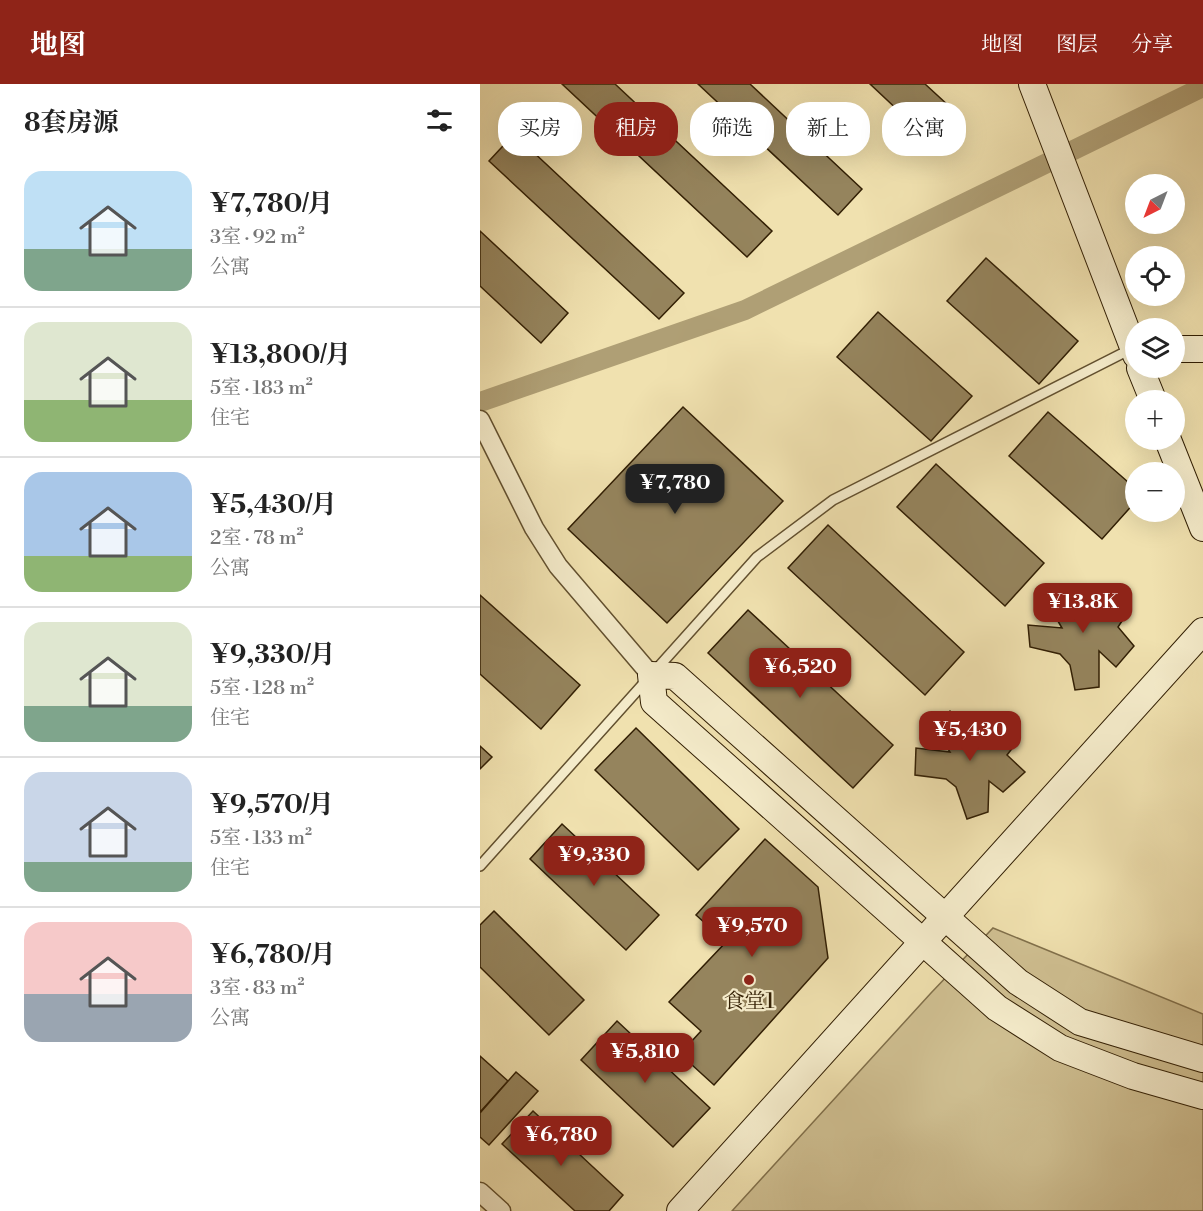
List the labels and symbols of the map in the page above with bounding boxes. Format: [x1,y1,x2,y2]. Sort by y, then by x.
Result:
north arrow [1125,174,1185,234]
pin: ¥7,780 [626,464,724,515]
pin: ¥13.8K [1034,583,1132,634]
pin: ¥6,520 [751,648,849,699]
pin: ¥5,430 [921,711,1019,762]
pin: ¥9,330 [545,836,643,887]
pin: ¥9,570 [703,907,801,958]
marker: 食堂1 [742,973,756,987]
place label: 食堂1 [723,989,775,1015]
pin: ¥5,810 [596,1033,694,1084]
pin: ¥6,780 [512,1116,610,1167]

